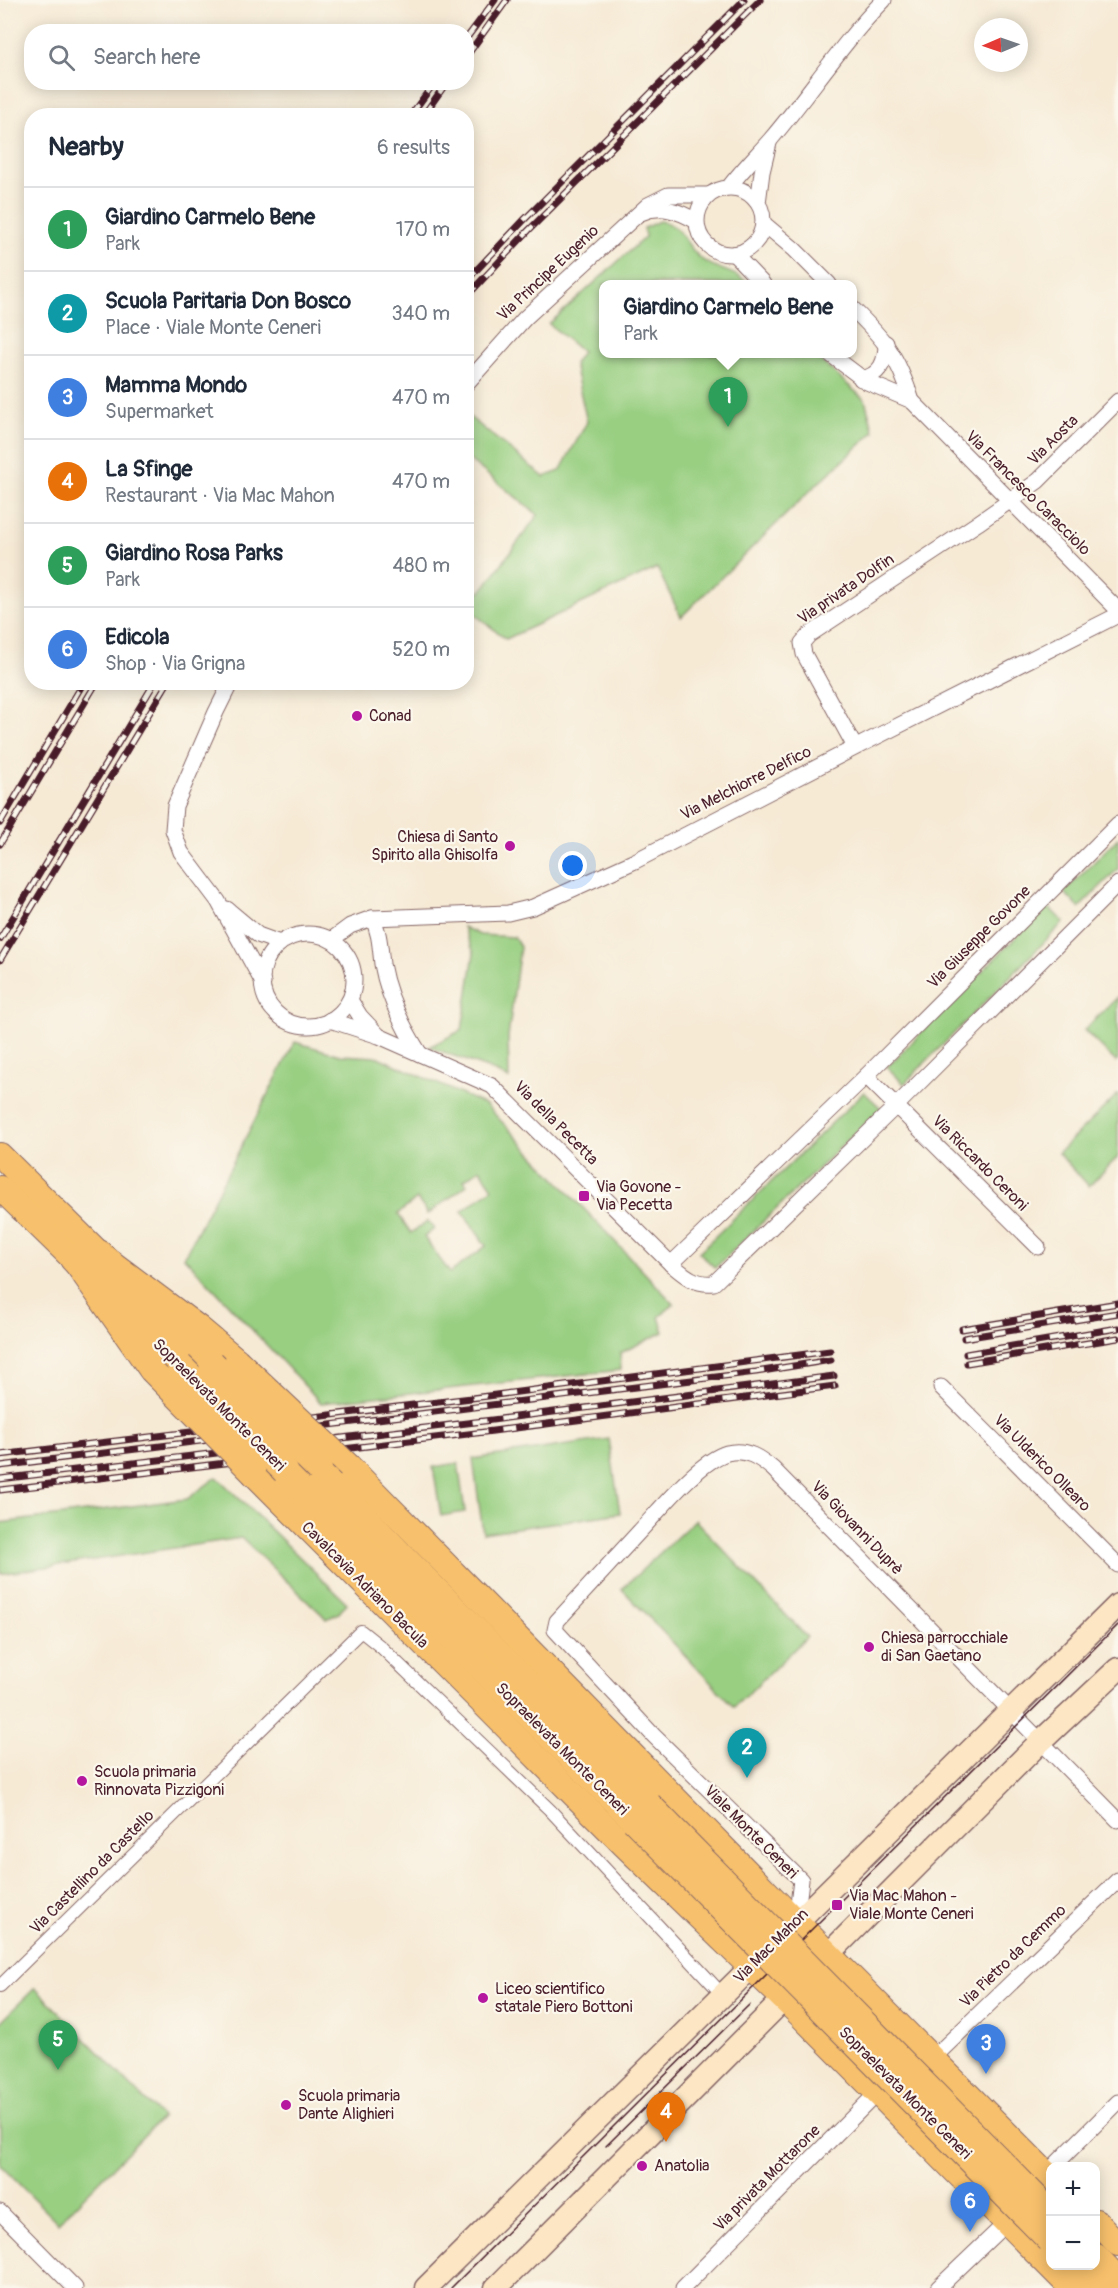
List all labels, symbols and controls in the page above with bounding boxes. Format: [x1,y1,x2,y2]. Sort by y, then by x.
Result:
north arrow [974,18,1028,72]
search box [24,24,474,90]
icon: search [45,41,78,74]
text: Search here [93,43,200,71]
text: Nearby [48,131,124,163]
text: 6 results [377,135,450,160]
text: Giardino Carmelo Bene [105,203,315,231]
text: 1 [64,217,71,242]
text: 170 m [396,217,450,242]
street label: Via Principe Eugenio [493,221,603,325]
text: Park [105,231,140,256]
popup [599,280,857,358]
text: Scuola Paritaria Don Bosco [105,287,351,315]
text: Giardino Carmelo Bene [623,293,833,321]
text: 2 [62,301,73,326]
text: 340 m [391,301,450,326]
text: Place · Viale Monte Ceneri [105,315,321,340]
text: Park [623,321,658,346]
text: Mamma Mondo [105,371,247,399]
pin: 1 [708,378,748,427]
text: 3 [62,385,73,410]
text: 470 m [392,385,450,410]
text: Supermarket [105,399,214,424]
street label: Via Aosta [1024,411,1082,469]
street label: Via Francesco Caracciolo [961,426,1095,560]
text: La Sfinge [105,455,192,483]
text: 4 [62,469,73,494]
text: 470 m [392,469,450,494]
text: Restaurant · Via Mac Mahon [105,483,335,508]
text: Giardino Rosa Parks [105,539,283,567]
street label: Via privata Dolfin [794,549,898,629]
text: 5 [62,553,73,578]
text: 480 m [393,553,450,578]
text: Park [105,567,140,592]
text: Edicola [105,623,170,651]
text: 6 [62,637,73,662]
text: 520 m [392,637,450,662]
text: Shop · Via Grigna [105,651,245,676]
place label: Conad [369,706,412,726]
marker: Conad [350,709,364,723]
street label: Via Melchiorre Delfico [677,741,815,825]
place label: Chiesa di Santo Spirito alla Ghisolfa [371,827,498,865]
marker: Chiesa di Santo Spirito alla Ghisolfa [503,839,517,853]
your location [558,851,587,880]
street label: Via Giuseppe Govone [923,881,1035,993]
street label: Via della Pecetta [510,1077,602,1169]
street label: Via Riccardo Ceroni [928,1111,1032,1215]
place label: Via Govone - Via Pecetta [596,1177,682,1215]
marker: Via Govone - Via Pecetta [577,1189,591,1203]
street label: Sopraelevata Monte Ceneri [148,1334,290,1476]
street label: Via Ulderico Ollearo [989,1410,1095,1516]
street label: Via Giovanni Duprè [807,1477,907,1579]
street label: Cavalcavia Adriano Bacula [297,1517,433,1653]
place label: Chiesa parrocchiale di San Gaetano [881,1628,1008,1666]
marker: Chiesa parrocchiale di San Gaetano [862,1640,876,1654]
street label: Sopraelevata Monte Ceneri [491,1678,633,1820]
pin: 2 [728,1728,766,1778]
place label: Scuola primaria Rinnovata Pizzigoni [94,1762,224,1800]
marker: Scuola primaria Rinnovata Pizzigoni [75,1774,89,1788]
street label: Viale Monte Ceneri [700,1781,802,1883]
street label: Via Castellino da Castello [26,1805,159,1938]
place label: Via Mac Mahon - Viale Monte Ceneri [849,1886,974,1924]
marker: Via Mac Mahon - Viale Monte Ceneri [830,1898,844,1912]
street label: Via Pietro da Cemmo [956,1900,1071,2012]
street label: Via Mac Mahon [729,1904,813,1988]
place label: Liceo scientifico statale Piero Bottoni [495,1979,633,2017]
marker: Liceo scientifico statale Piero Bottoni [476,1991,490,2005]
pin: 5 [38,2020,78,2070]
street label: Sopraelevata Monte Ceneri [834,2022,976,2164]
pin: 3 [966,2024,1006,2074]
place label: Scuola primaria Dante Alighieri [298,2086,400,2124]
pin: 4 [646,2092,686,2142]
marker: Scuola primaria Dante Alighieri [279,2098,293,2112]
street label: Via privata Mottarone [709,2120,825,2236]
place label: Anatolia [654,2156,710,2176]
marker: Anatolia [635,2159,649,2173]
map controls [1046,2162,1100,2270]
button: + [1046,2162,1100,2216]
pin: 6 [950,2182,990,2232]
button: − [1046,2216,1100,2270]

